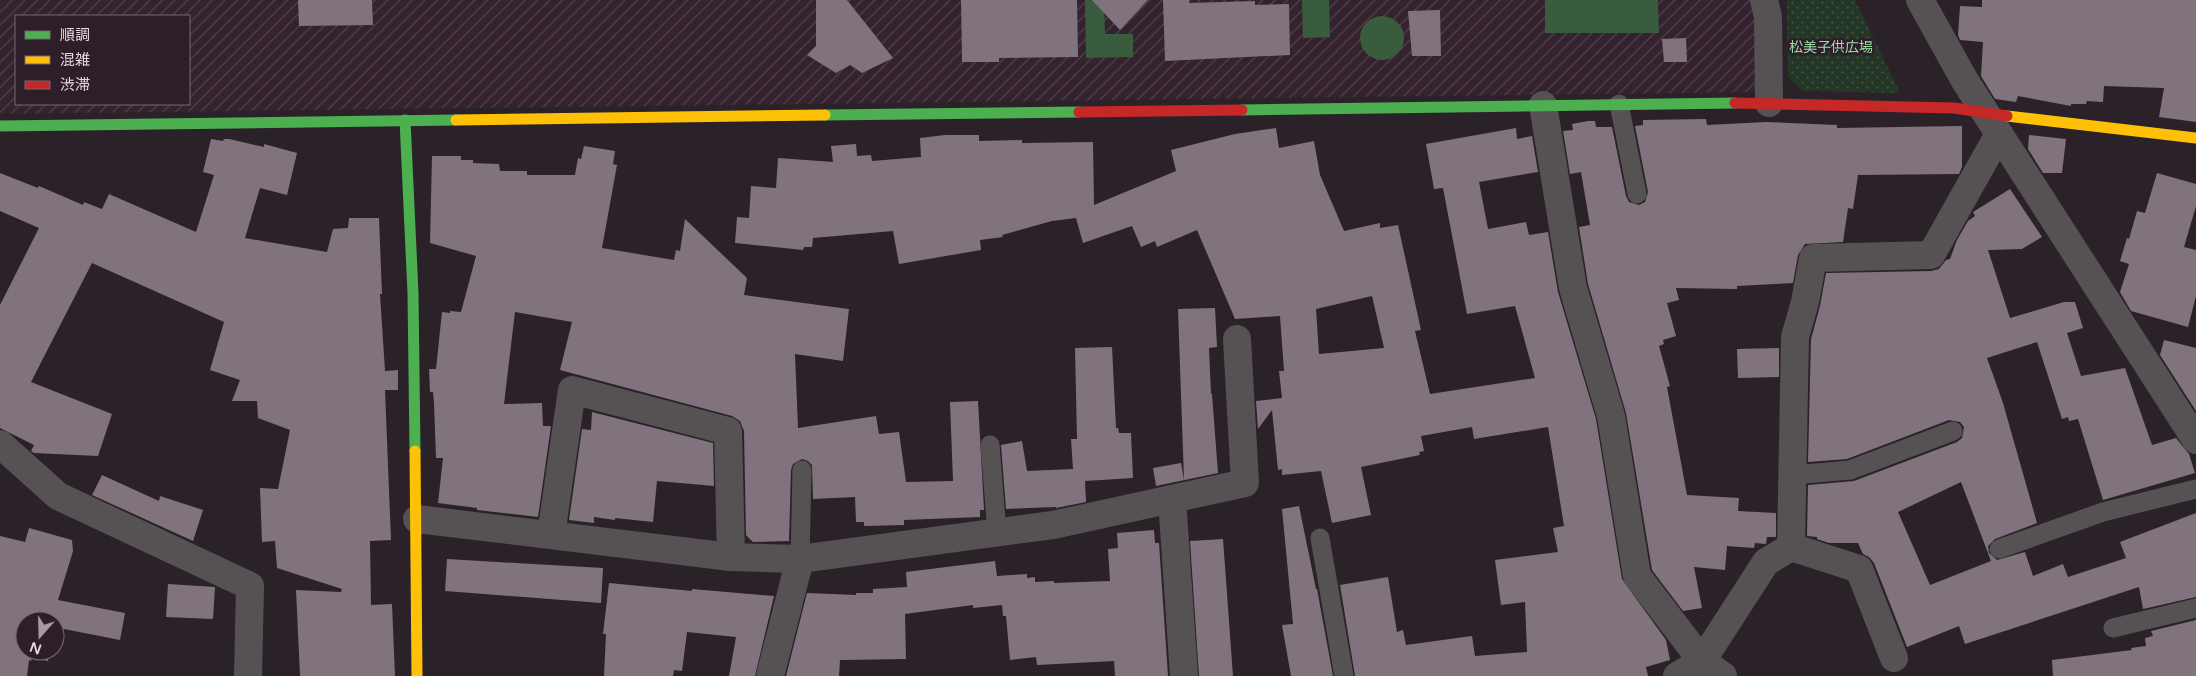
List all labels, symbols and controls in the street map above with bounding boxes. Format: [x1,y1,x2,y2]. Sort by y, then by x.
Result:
legend [15,15,190,105]
text: 順調 [60,26,90,44]
park label: 松美子供広場 [1789,39,1873,56]
text: 混雑 [60,51,90,69]
text: 渋滞 [60,76,90,94]
north arrow [15,611,65,661]
text: N [28,638,44,658]

